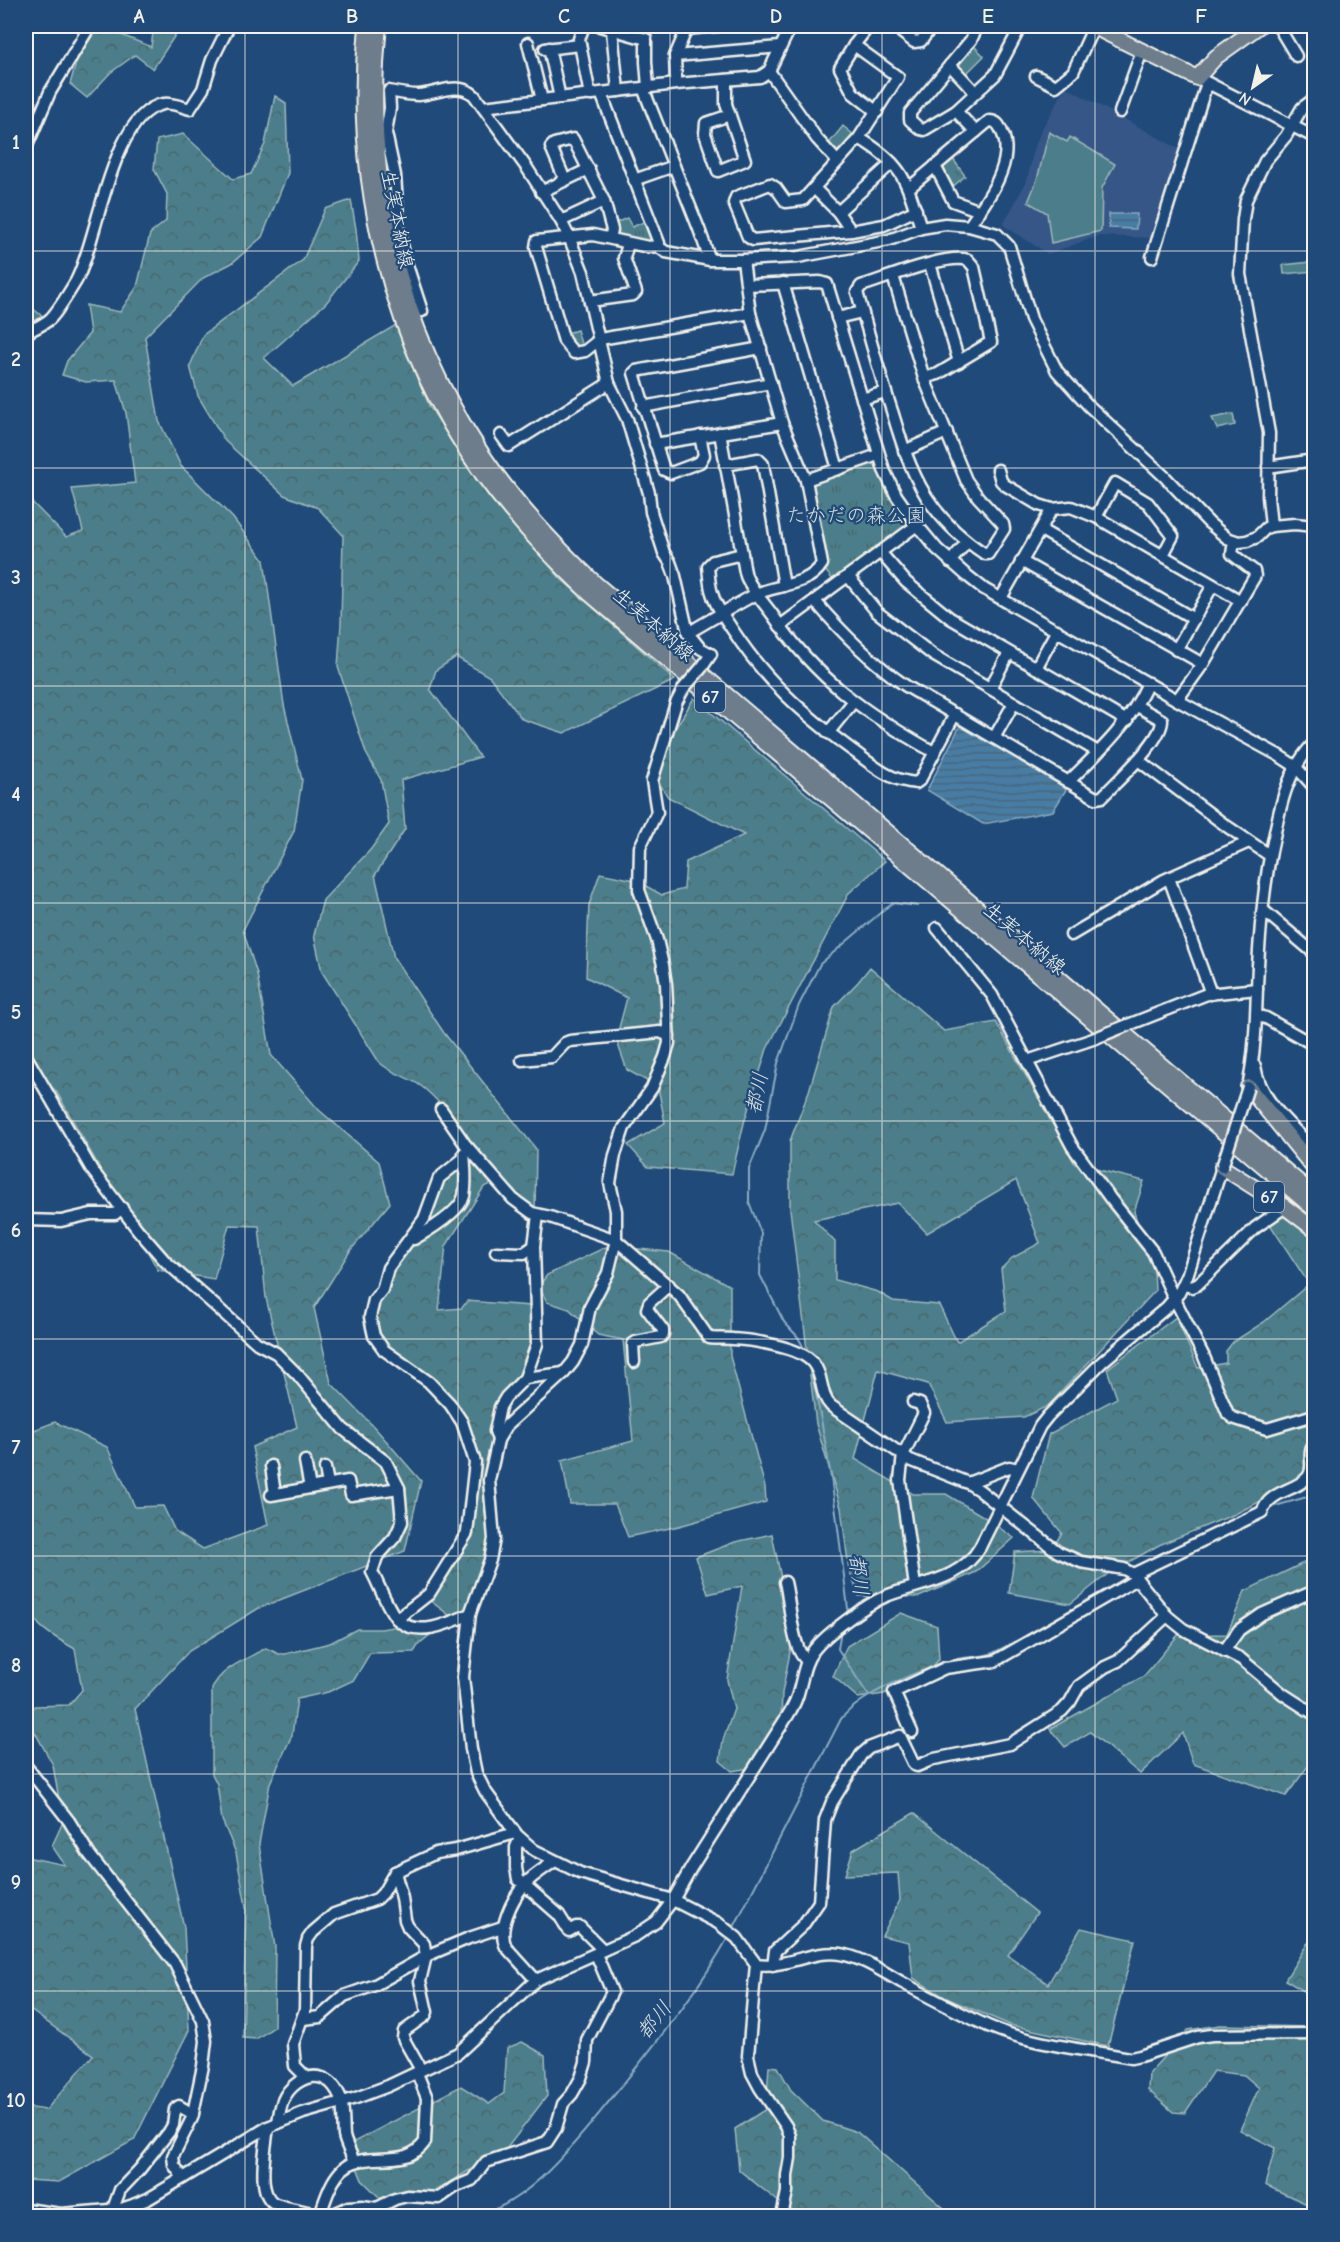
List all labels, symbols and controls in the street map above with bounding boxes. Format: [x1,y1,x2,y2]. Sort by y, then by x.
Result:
text: A [133,5,145,28]
text: B [346,5,358,28]
text: C [558,5,570,28]
text: D [770,5,782,28]
text: E [982,5,994,28]
text: F [1195,5,1207,28]
north arrow [1223,57,1283,117]
text: N [1236,88,1255,109]
text: 1 [12,131,20,154]
street label: 生実本納線 [377,168,418,270]
text: 2 [11,348,21,371]
park label: たかだの森公園 [786,504,926,527]
text: 3 [11,566,21,589]
street label: 生実本納線 [608,583,699,666]
road number: 67 [695,682,725,712]
text: 4 [11,783,21,806]
street label: 生実本納線 [979,897,1070,979]
text: 5 [11,1001,21,1024]
water label: 都川 [741,1070,773,1116]
road number: 67 [1254,1182,1284,1212]
text: 6 [11,1219,21,1242]
text: 7 [12,1436,21,1459]
water label: 都川 [845,1553,873,1597]
text: 8 [11,1654,21,1677]
text: 9 [11,1871,21,1894]
water label: 都川 [631,1996,677,2044]
text: 10 [6,2089,26,2112]

